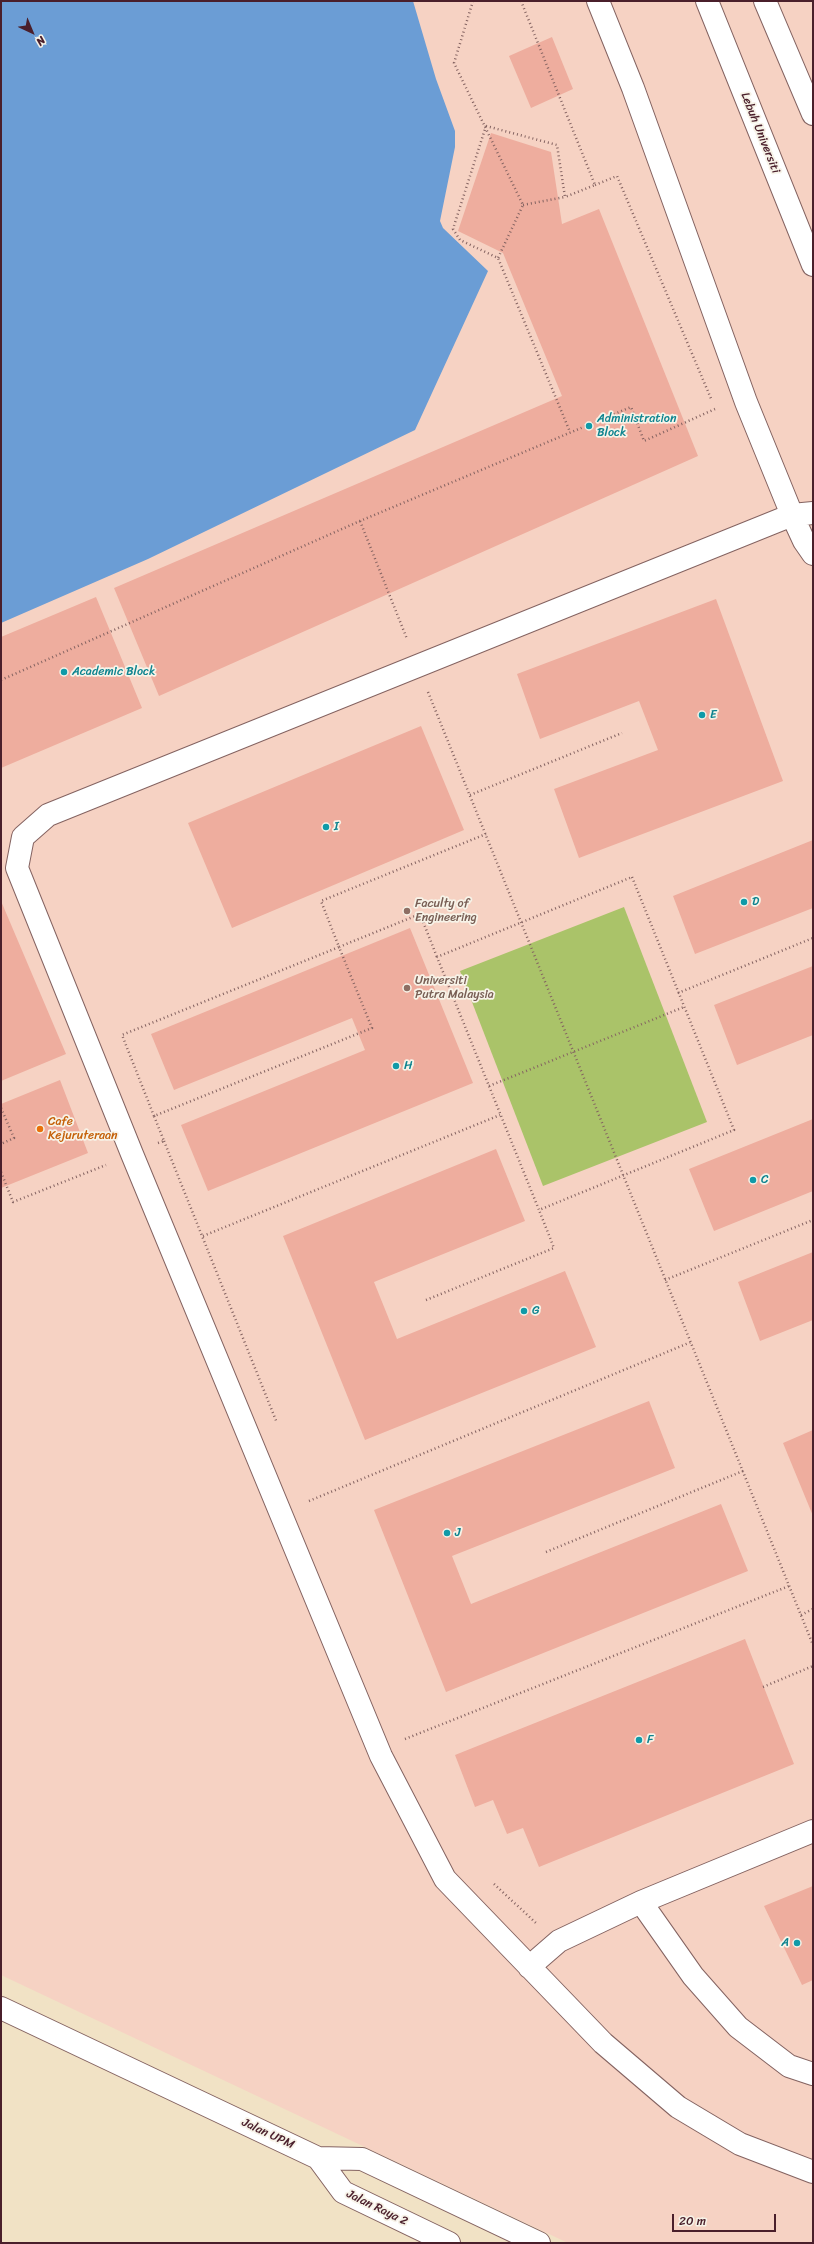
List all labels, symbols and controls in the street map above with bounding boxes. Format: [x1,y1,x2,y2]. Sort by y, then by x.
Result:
north arrow [12,12,52,52]
text: N [31,32,50,50]
street label: Lebuh Universiti [737,90,783,176]
place label: Administration Block [597,412,676,440]
marker: Administration Block [584,421,594,431]
place label: Academic Block [72,665,155,679]
marker: Academic Block [59,667,69,677]
place label: E [710,708,717,722]
marker: E [697,710,707,720]
place label: I [334,820,339,834]
marker: I [321,822,331,832]
place label: D [752,895,759,909]
place label: Faculty of Engineering [415,897,477,925]
marker: D [739,897,749,907]
marker: Faculty of Engineering [402,906,412,916]
place label: Universiti Putra Malaysia [415,974,494,1002]
marker: Universiti Putra Malaysia [402,983,412,993]
place label: H [404,1059,412,1073]
marker: H [391,1061,401,1071]
place label: Cafe Kejuruteraan [48,1115,118,1143]
marker: Cafe Kejuruteraan [35,1124,45,1134]
place label: C [761,1173,768,1187]
marker: C [748,1175,758,1185]
place label: G [532,1304,539,1318]
marker: G [519,1306,529,1316]
place label: J [455,1526,461,1540]
marker: J [442,1528,452,1538]
place label: F [647,1733,654,1747]
marker: F [634,1735,644,1745]
place label: A [781,1936,789,1950]
marker: A [792,1938,802,1948]
street label: Jalan UPM [240,2116,296,2152]
street label: Jalan Raya 2 [344,2187,410,2229]
scale bar [674,2206,778,2232]
text: 20 m [679,2210,706,2232]

